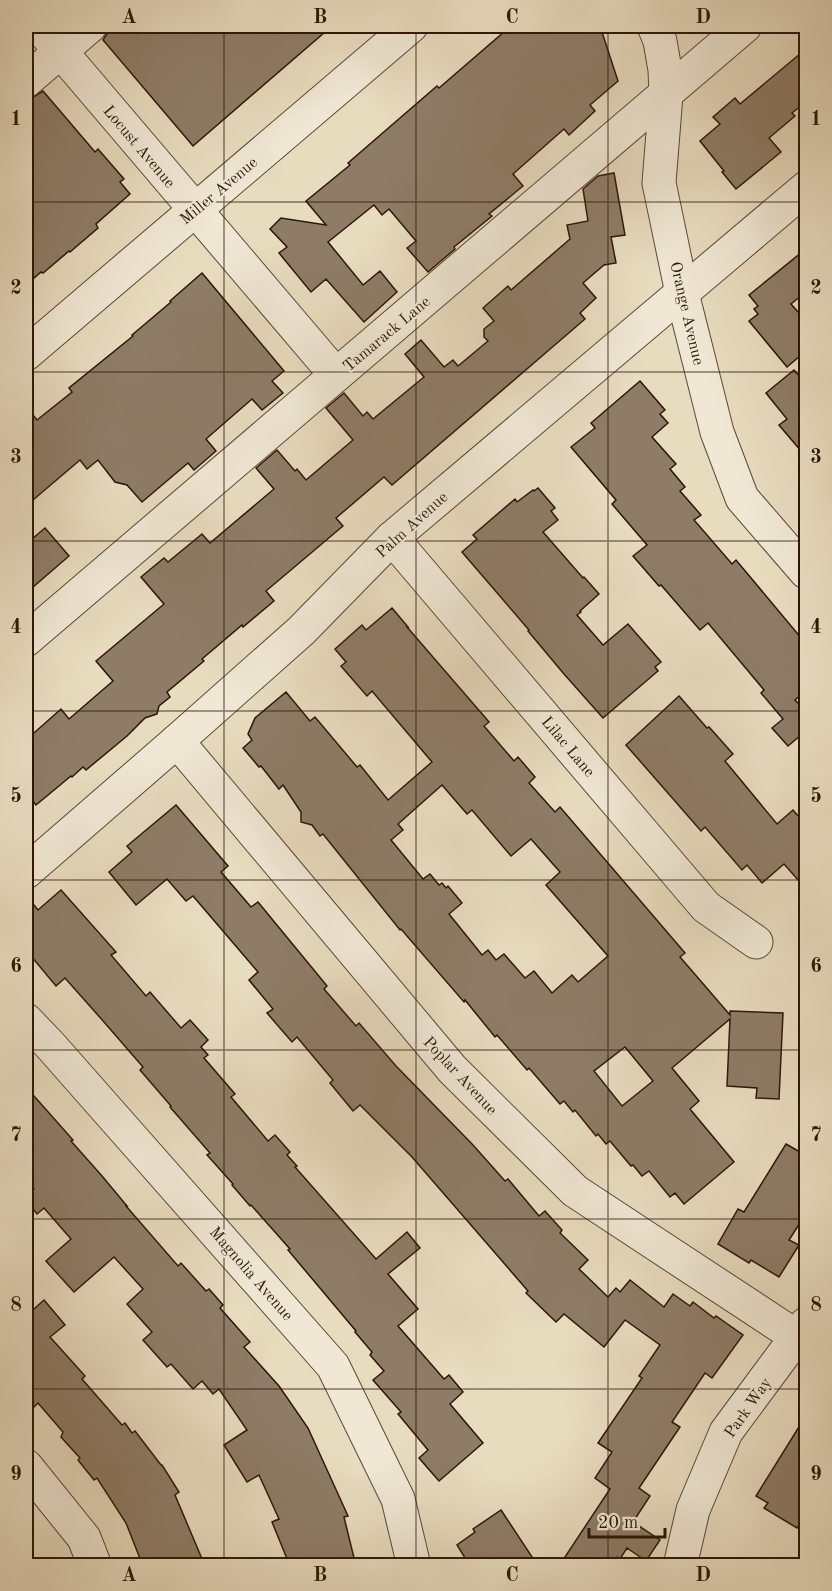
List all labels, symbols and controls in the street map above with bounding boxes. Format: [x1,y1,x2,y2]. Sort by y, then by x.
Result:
text: A [121,8,137,28]
text: B [313,8,327,28]
text: C [505,8,519,28]
text: D [695,8,711,28]
street label: Locust Avenue [100,103,177,192]
text: 1 [10,110,22,130]
text: 1 [810,110,822,130]
street label: Miller Avenue [178,155,261,228]
street label: Orange Avenue [666,260,706,367]
text: 2 [10,279,22,299]
text: 2 [810,279,822,299]
street label: Tamarack Lane [341,294,434,375]
text: 3 [10,448,22,468]
text: 3 [810,448,822,468]
street label: Palm Avenue [373,489,451,562]
text: 4 [10,618,22,638]
text: 4 [810,618,822,638]
street label: Lilac Lane [538,714,597,781]
text: 5 [10,786,22,807]
text: 5 [810,786,822,807]
text: 6 [10,957,22,977]
text: 6 [810,957,822,977]
street label: Poplar Avenue [419,1034,500,1119]
text: 7 [10,1126,22,1146]
text: 7 [810,1126,822,1146]
street label: Magnolia Avenue [206,1224,295,1324]
text: 8 [10,1296,22,1316]
text: 8 [810,1296,822,1316]
street label: Park Way [722,1375,775,1441]
text: 9 [10,1465,22,1485]
text: 9 [810,1465,822,1485]
scale bar [589,1501,666,1539]
text: 20 m [598,1514,638,1532]
text: A [121,1566,137,1586]
text: B [313,1566,327,1586]
text: C [505,1566,519,1586]
text: D [695,1566,711,1586]

